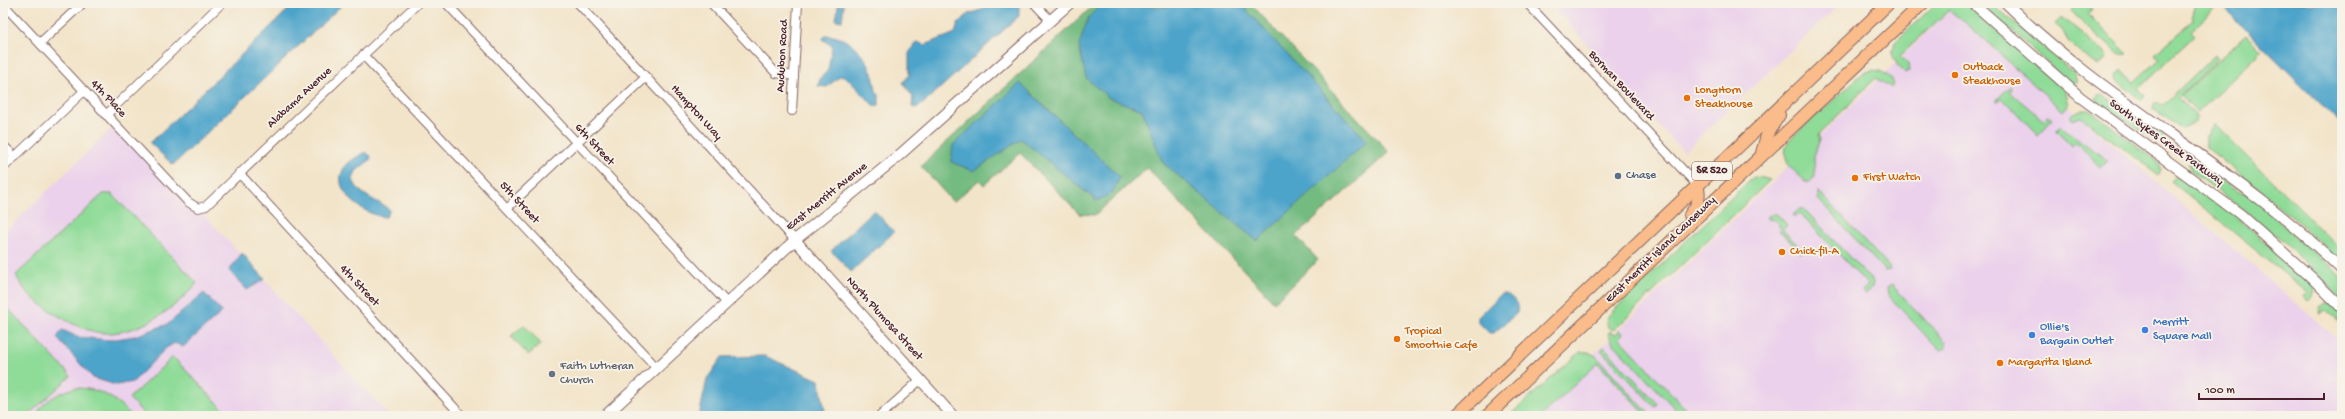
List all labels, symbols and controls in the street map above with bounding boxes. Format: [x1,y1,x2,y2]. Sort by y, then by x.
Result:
street label: Audubon Road [774,18,792,93]
street label: Borman Boulevard [1584,47,1658,125]
place label: Outback Steakhouse [1963,61,2021,89]
street label: Alabama Avenue [265,64,336,132]
marker: Outback Steakhouse [1950,70,1960,80]
street label: 4th Place [87,77,129,121]
street label: Hampton Way [667,82,725,144]
place label: LongHorn Steakhouse [1695,84,1753,112]
marker: LongHorn Steakhouse [1682,93,1692,103]
street label: South Sykes Creek Parkway [2106,97,2226,189]
street label: 6th Street [571,121,618,170]
street label: East Merritt Avenue [783,159,871,234]
road number: SR 520 [1692,162,1732,180]
place label: Chase [1626,169,1657,183]
marker: Chase [1613,171,1623,181]
place label: First Watch [1862,171,1921,185]
marker: First Watch [1850,173,1860,183]
street label: 5th Street [496,179,543,228]
street label: East Merritt Island Causeway [1603,193,1719,306]
place label: Chick-fil-A [1790,245,1839,259]
marker: Chick-fil-A [1777,247,1787,257]
street label: 4th Street [336,262,383,311]
street label: North Plumosa Street [843,274,926,365]
place label: Merritt Square Mall [2153,316,2212,344]
place label: Ollie's Bargain Outlet [2039,321,2114,349]
place label: Tropical Smoothie Cafe [1404,325,1478,353]
marker: Merritt Square Mall [2140,325,2150,335]
marker: Ollie's Bargain Outlet [2027,330,2037,340]
marker: Tropical Smoothie Cafe [1392,334,1402,344]
place label: Margarita Island [2008,356,2092,370]
marker: Margarita Island [1995,358,2005,368]
place label: Faith Lutheran Church [559,360,634,388]
marker: Faith Lutheran Church [547,369,557,379]
scale bar [2199,375,2324,401]
text: 100 m [2204,384,2235,398]

